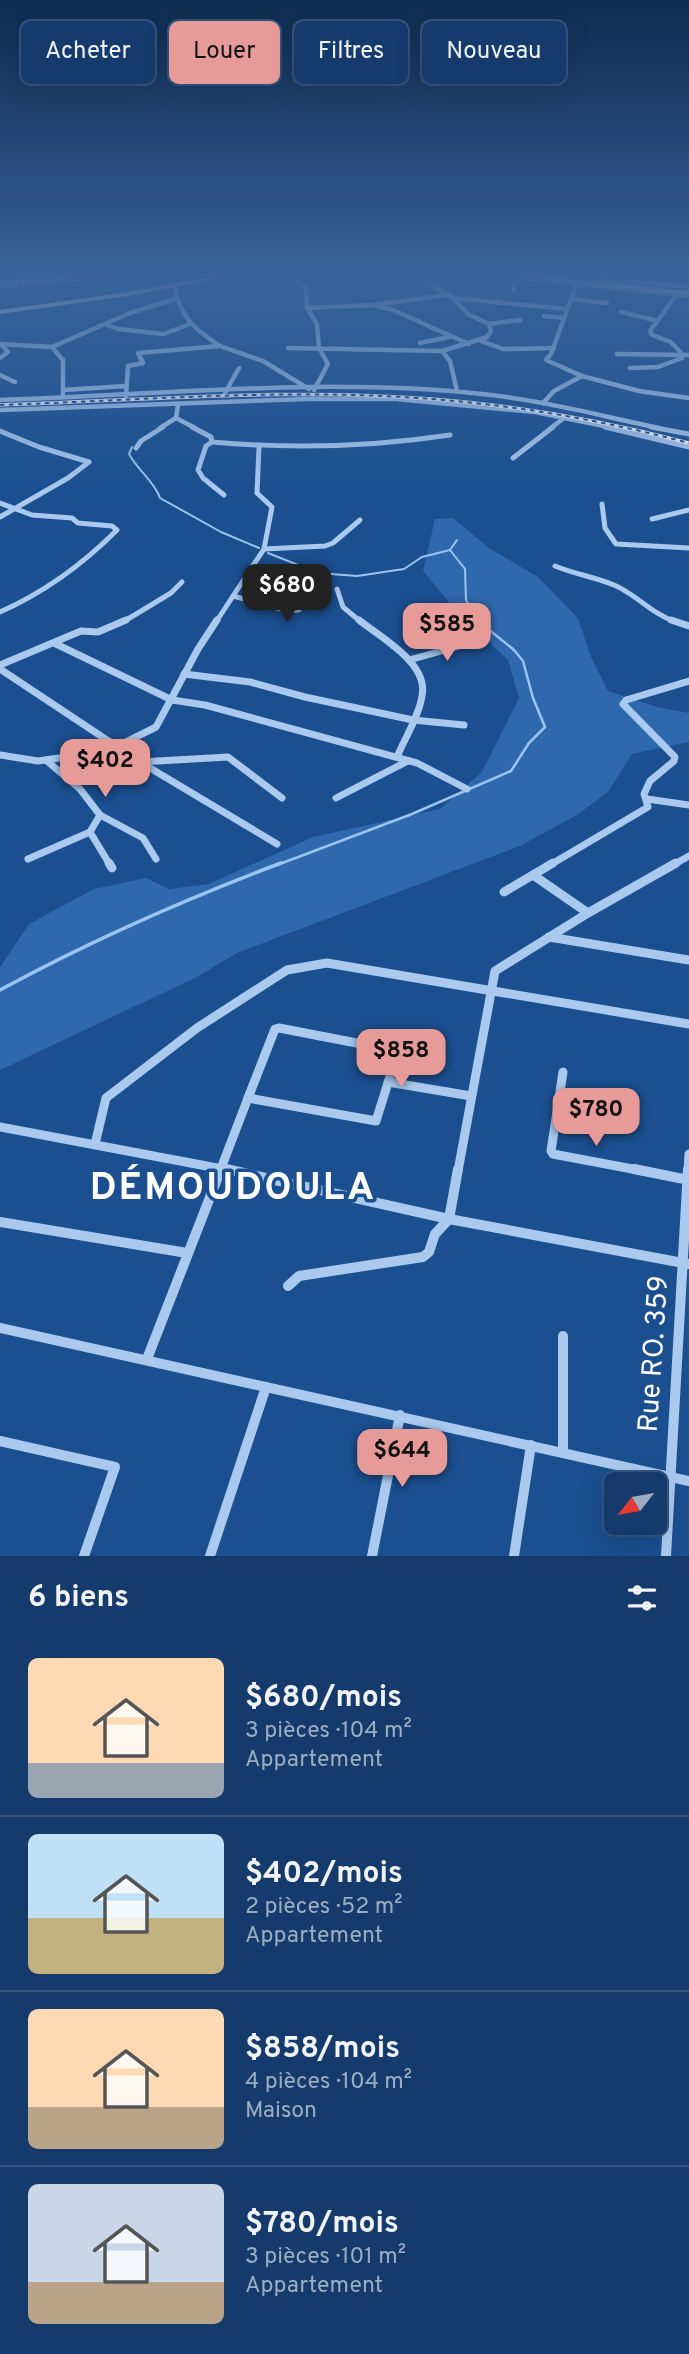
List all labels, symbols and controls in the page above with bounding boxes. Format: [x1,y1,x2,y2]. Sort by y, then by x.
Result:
chip: Acheter [21,21,155,84]
chip: Louer [169,21,280,84]
chip: Filtres [294,21,408,84]
chip: Nouveau [422,21,566,84]
pin: $680 [246,564,328,624]
text: $680 [258,572,316,601]
pin: $585 [406,604,488,663]
text: $585 [419,611,475,640]
pin: $402 [64,740,146,799]
text: $402 [76,747,134,776]
pin: $858 [360,1030,442,1089]
text: $858 [373,1037,429,1066]
pin: $780 [555,1088,637,1148]
text: $780 [569,1096,623,1125]
district label: DÉMOUDOULA [90,1164,376,1214]
street label: Rue RO. 359 [632,1274,678,1434]
pin: $644 [361,1430,443,1489]
text: $644 [373,1437,431,1466]
north arrow [604,1472,667,1535]
map controls [604,1472,667,1535]
icon: filters [623,1579,661,1617]
text: 6 biens [28,1580,129,1617]
text: $680/mois [245,1680,402,1717]
icon: home [84,1686,168,1770]
text: 3 pièces · 104 m² [245,1717,412,1746]
text: Appartement [245,1746,383,1775]
text: $402/mois [245,1856,403,1893]
icon: home [84,1862,168,1946]
text: 2 pièces · 52 m² [245,1893,403,1922]
text: Appartement [245,1922,383,1951]
text: $858/mois [245,2031,400,2068]
icon: home [84,2037,168,2121]
text: 4 pièces · 104 m² [245,2068,412,2097]
text: Maison [245,2097,317,2126]
text: $780/mois [245,2206,399,2243]
icon: home [84,2212,168,2296]
text: 3 pièces · 101 m² [245,2243,406,2272]
text: Appartement [245,2272,383,2301]

